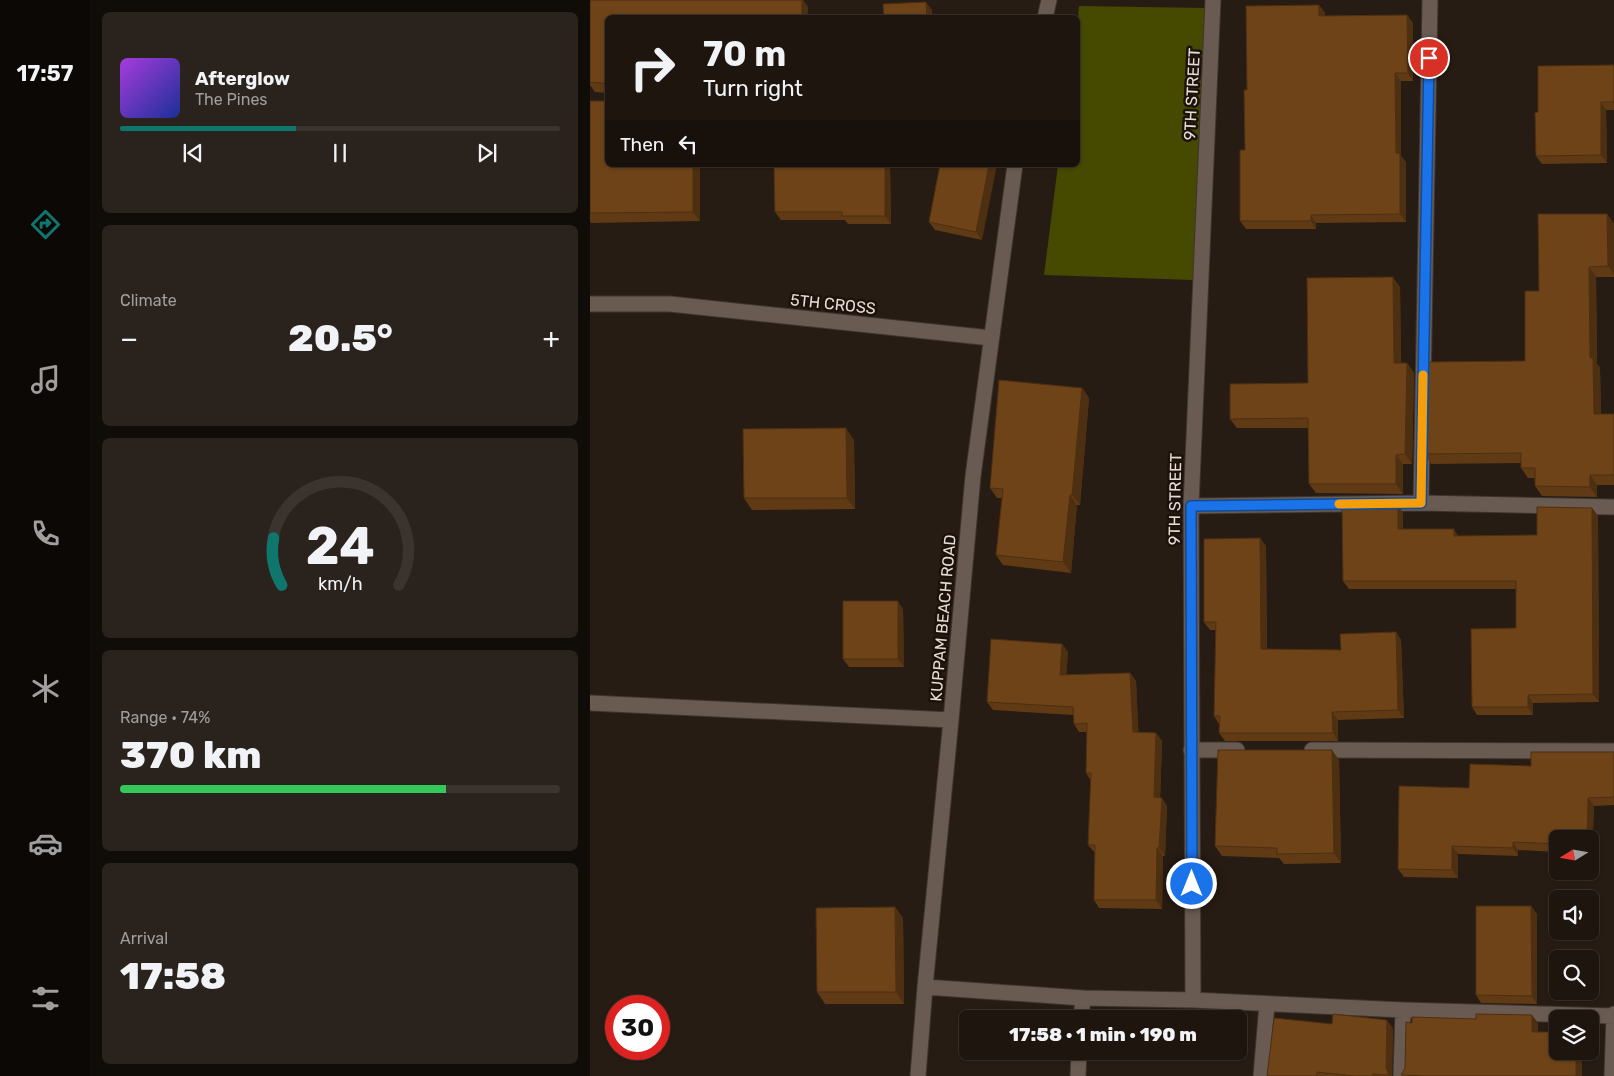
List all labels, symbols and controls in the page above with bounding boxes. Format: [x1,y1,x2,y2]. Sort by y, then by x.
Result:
text: 70 m [703,33,786,75]
icon: right [620,35,685,100]
pin [1408,37,1450,79]
icon: arrive [1415,44,1443,72]
street label: 9TH STREET [1180,47,1204,141]
text: 17:57 [17,60,73,87]
text: Afterglow [195,67,290,90]
text: Turn right [703,75,803,102]
text: The Pines [195,90,268,109]
icon: left [674,130,702,158]
text: Then [620,133,664,156]
icon: previous [179,139,207,167]
icon: pause [326,139,354,167]
icon: next [473,139,501,167]
icon: directions [28,207,63,242]
street label: 5TH CROSS [789,290,877,318]
text: Climate [120,291,177,310]
text: 20.5° [288,315,393,361]
text: − [120,322,138,355]
text: + [543,322,560,355]
icon: music [28,362,63,397]
street label: 9TH STREET [1165,453,1185,545]
text: 24 [305,515,375,577]
icon: phone [28,516,63,551]
street label: KUPPAM BEACH ROAD [926,534,960,702]
text: km/h [318,573,362,594]
icon: climate [28,671,63,706]
text: Range · 74% [120,708,210,727]
text: 370 km [120,732,261,778]
icon: car [28,826,63,861]
north arrow [1549,830,1599,880]
map controls [1549,830,1599,1060]
position arrow [1165,857,1217,909]
button: sound [1549,890,1599,940]
text: Arrival [120,929,168,948]
button: search [1549,950,1599,1000]
text: 17:58 [120,953,226,999]
icon: filters [28,981,63,1016]
speed limit sign: 30 [605,995,670,1060]
button: layers [1549,1010,1599,1060]
text: 17:58 · 1 min · 190 m [1009,1023,1197,1046]

